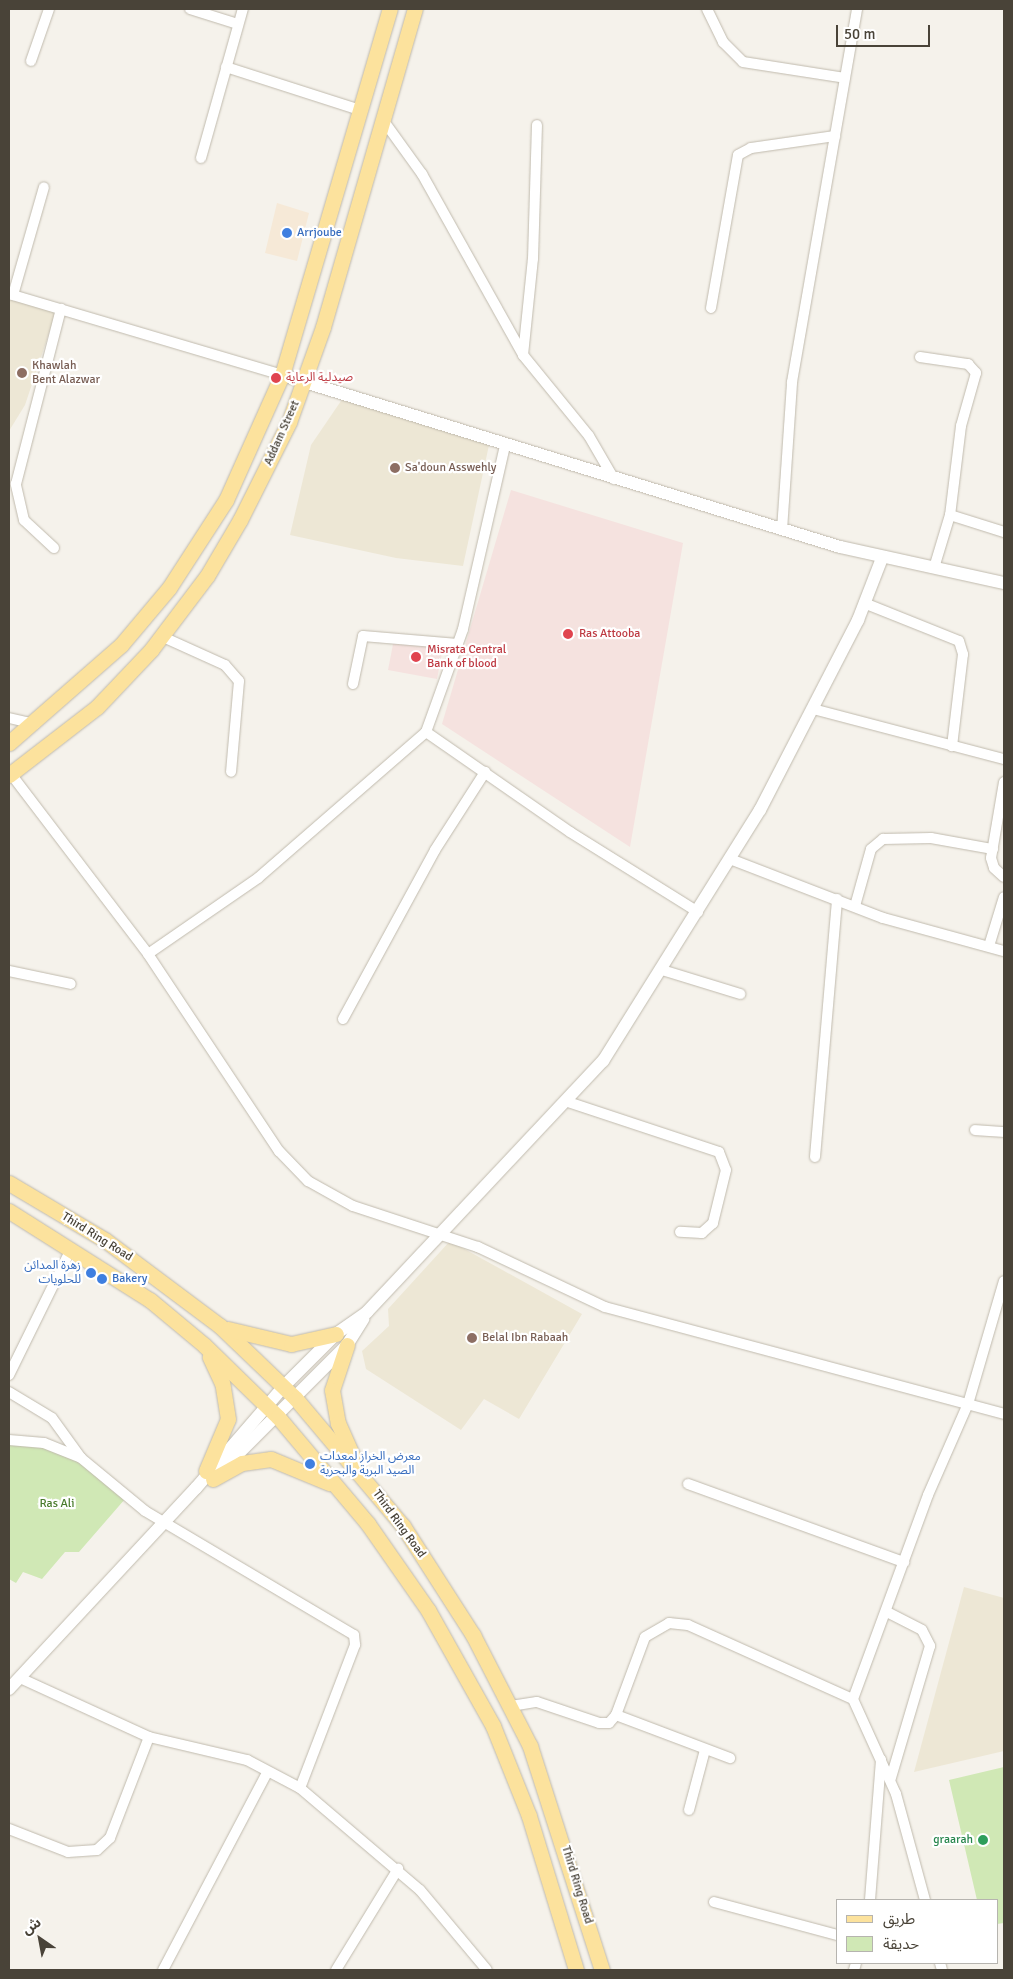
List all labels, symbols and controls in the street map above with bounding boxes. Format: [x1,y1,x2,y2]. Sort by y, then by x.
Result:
scale bar [838,15,932,47]
text: 50 m [844,25,875,43]
place label: Arrjoube [297,226,342,240]
marker: Arrjoube [281,227,293,239]
place label: Khawlah Bent Alazwar [32,359,100,387]
marker: Khawlah Bent Alazwar [16,367,28,379]
place label: صيدلية الرعاية [286,371,353,385]
marker: صيدلية الرعاية [270,372,282,384]
street label: Addam Street [261,398,303,468]
place label: Sa'doun Asswehly [405,461,496,475]
marker: Sa'doun Asswehly [389,462,401,474]
marker: Ras Attooba [561,627,575,641]
place label: Ras Attooba [579,627,640,641]
place label: Misrata Central Bank of blood [427,643,506,671]
marker: Misrata Central Bank of blood [409,650,423,664]
street label: Third Ring Road [59,1210,135,1264]
place label: زهرة المدائن للحلويات [24,1259,81,1287]
marker: زهرة المدائن للحلويات [85,1267,97,1279]
place label: Bakery [112,1272,147,1286]
marker: Bakery [96,1273,108,1285]
place label: Belal Ibn Rabaah [482,1331,568,1345]
marker: Belal Ibn Rabaah [466,1332,478,1344]
place label: معرض الخراز لمعدات الصيد البرية والبحرية [320,1450,421,1478]
marker: معرض الخراز لمعدات الصيد البرية والبحرية [304,1458,316,1470]
street label: Third Ring Road [369,1487,429,1561]
park label: Ras Ali [39,1497,75,1511]
place label: graarah [933,1833,973,1847]
marker: graarah [977,1834,989,1846]
street label: Third Ring Road [558,1844,596,1926]
legend [836,1899,998,1964]
text: طريق [883,1910,915,1928]
north arrow [15,1914,65,1964]
text: ش [19,1914,44,1938]
text: حديقة [883,1935,919,1953]

